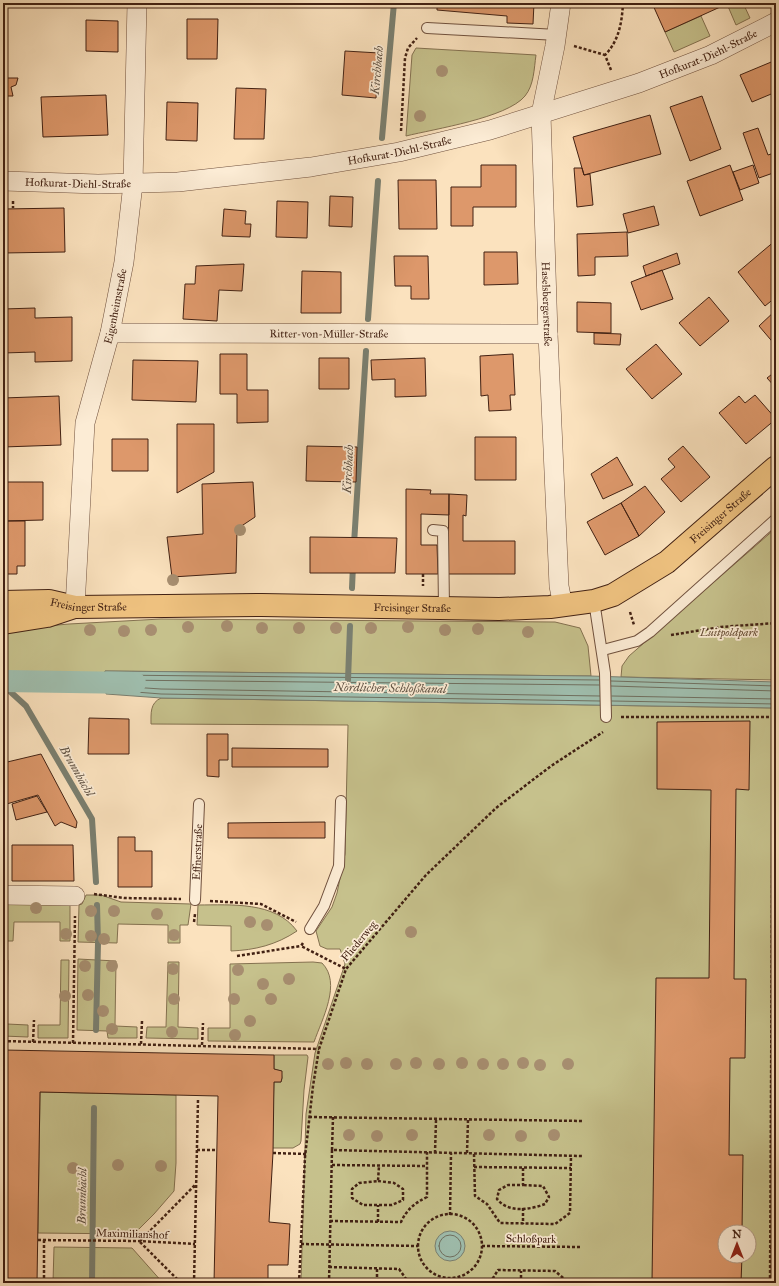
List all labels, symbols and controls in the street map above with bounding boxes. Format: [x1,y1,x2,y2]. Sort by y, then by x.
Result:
street label: Hofkurat-Diehl-Straße [657,26,760,81]
water label: Kirchbach [368,45,386,96]
street label: Hofkurat-Diehl-Straße [346,133,453,167]
street label: Hofkurat-Diehl-Straße [25,175,132,191]
street label: Haselsbergerstraße [539,262,555,347]
street label: Eigenheimstraße [101,267,129,345]
street label: Ritter-von-Müller-Straße [270,327,389,340]
water label: Kirchbach [340,444,356,495]
street label: Freisinger Straße [687,485,754,546]
street label: Freisinger Straße [49,595,127,613]
street label: Freisinger Straße [374,600,451,615]
park label: Luitpoldpark [699,626,758,640]
water label: Nördlicher Schloßkanal [333,680,448,696]
water label: Brunnbächl [56,742,98,800]
street label: Effnerstraße [189,823,205,880]
street label: Fliederweg [338,917,380,964]
water label: Brunnbächl [74,1166,90,1225]
north arrow [717,1224,757,1264]
street label: Maximilianshof [96,1226,171,1242]
text: N [732,1228,742,1241]
street label: Schloßpark [506,1232,557,1246]

